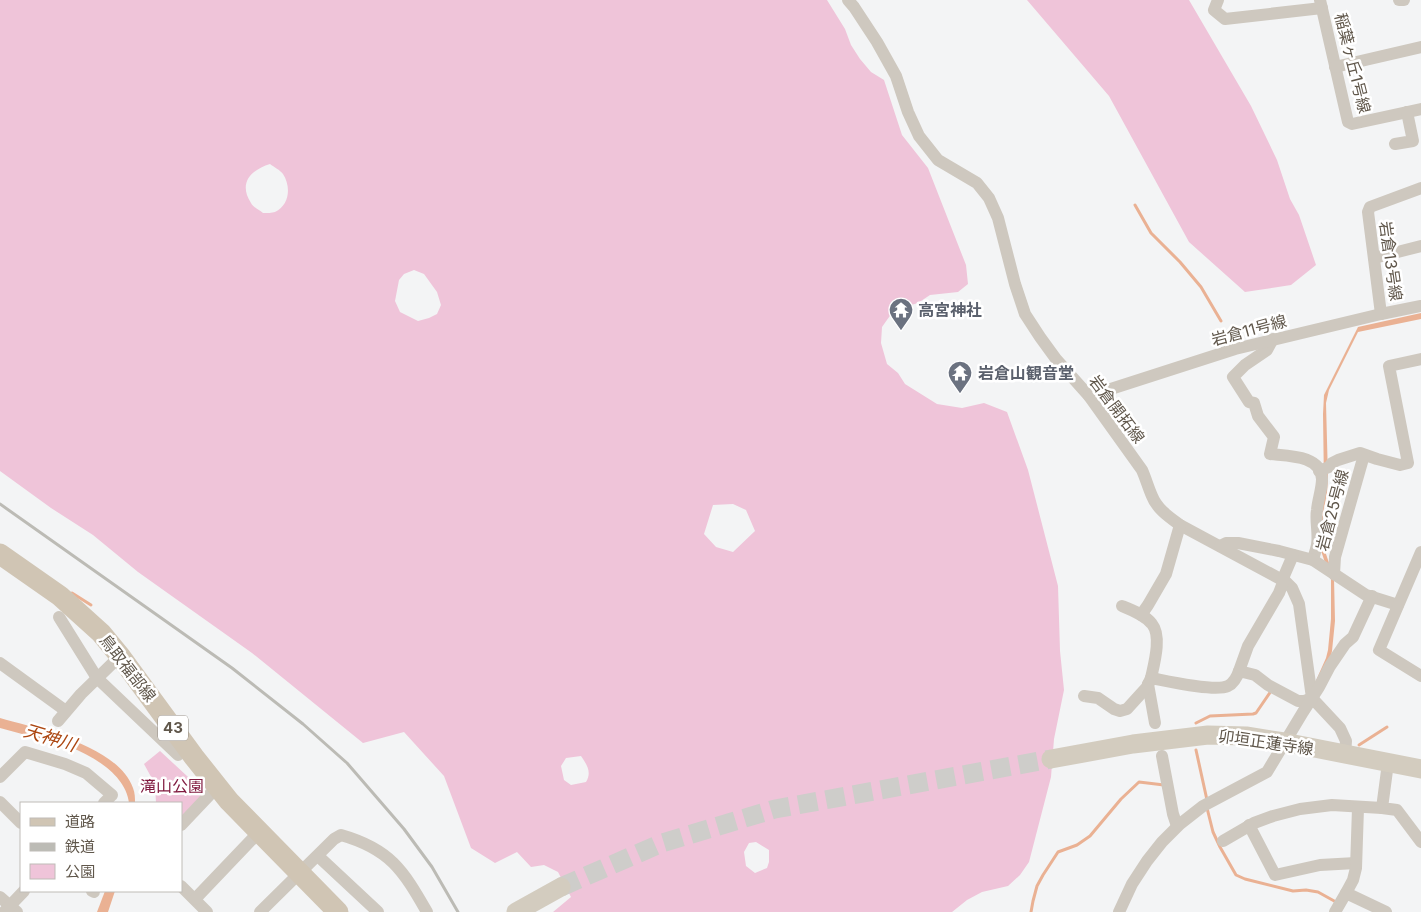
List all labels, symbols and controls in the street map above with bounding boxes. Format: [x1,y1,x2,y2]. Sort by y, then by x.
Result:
street label: 稲葉ヶ丘1号線 [1331,11,1375,115]
street label: 岩倉13号線 [1376,220,1406,302]
temple icon: 高宮神社 [888,297,914,331]
place label: 高宮神社 [918,300,982,320]
street label: 岩倉11号線 [1209,310,1289,350]
temple icon: 岩倉山観音堂 [947,360,973,394]
place label: 岩倉山観音堂 [978,363,1074,383]
street label: 岩倉開拓線 [1085,371,1149,447]
street label: 岩倉25号線 [1312,467,1352,553]
street label: 鳥取福部線 [95,630,161,706]
road number: 43 [158,716,188,740]
water label: 天神川 [21,720,81,756]
street label: 卯垣正蓮寺線 [1217,725,1315,759]
park label: 滝山公園 [140,776,204,796]
legend [20,802,182,892]
text: 道路 [65,812,95,831]
text: 鉄道 [65,837,95,856]
text: 公園 [65,862,95,881]

